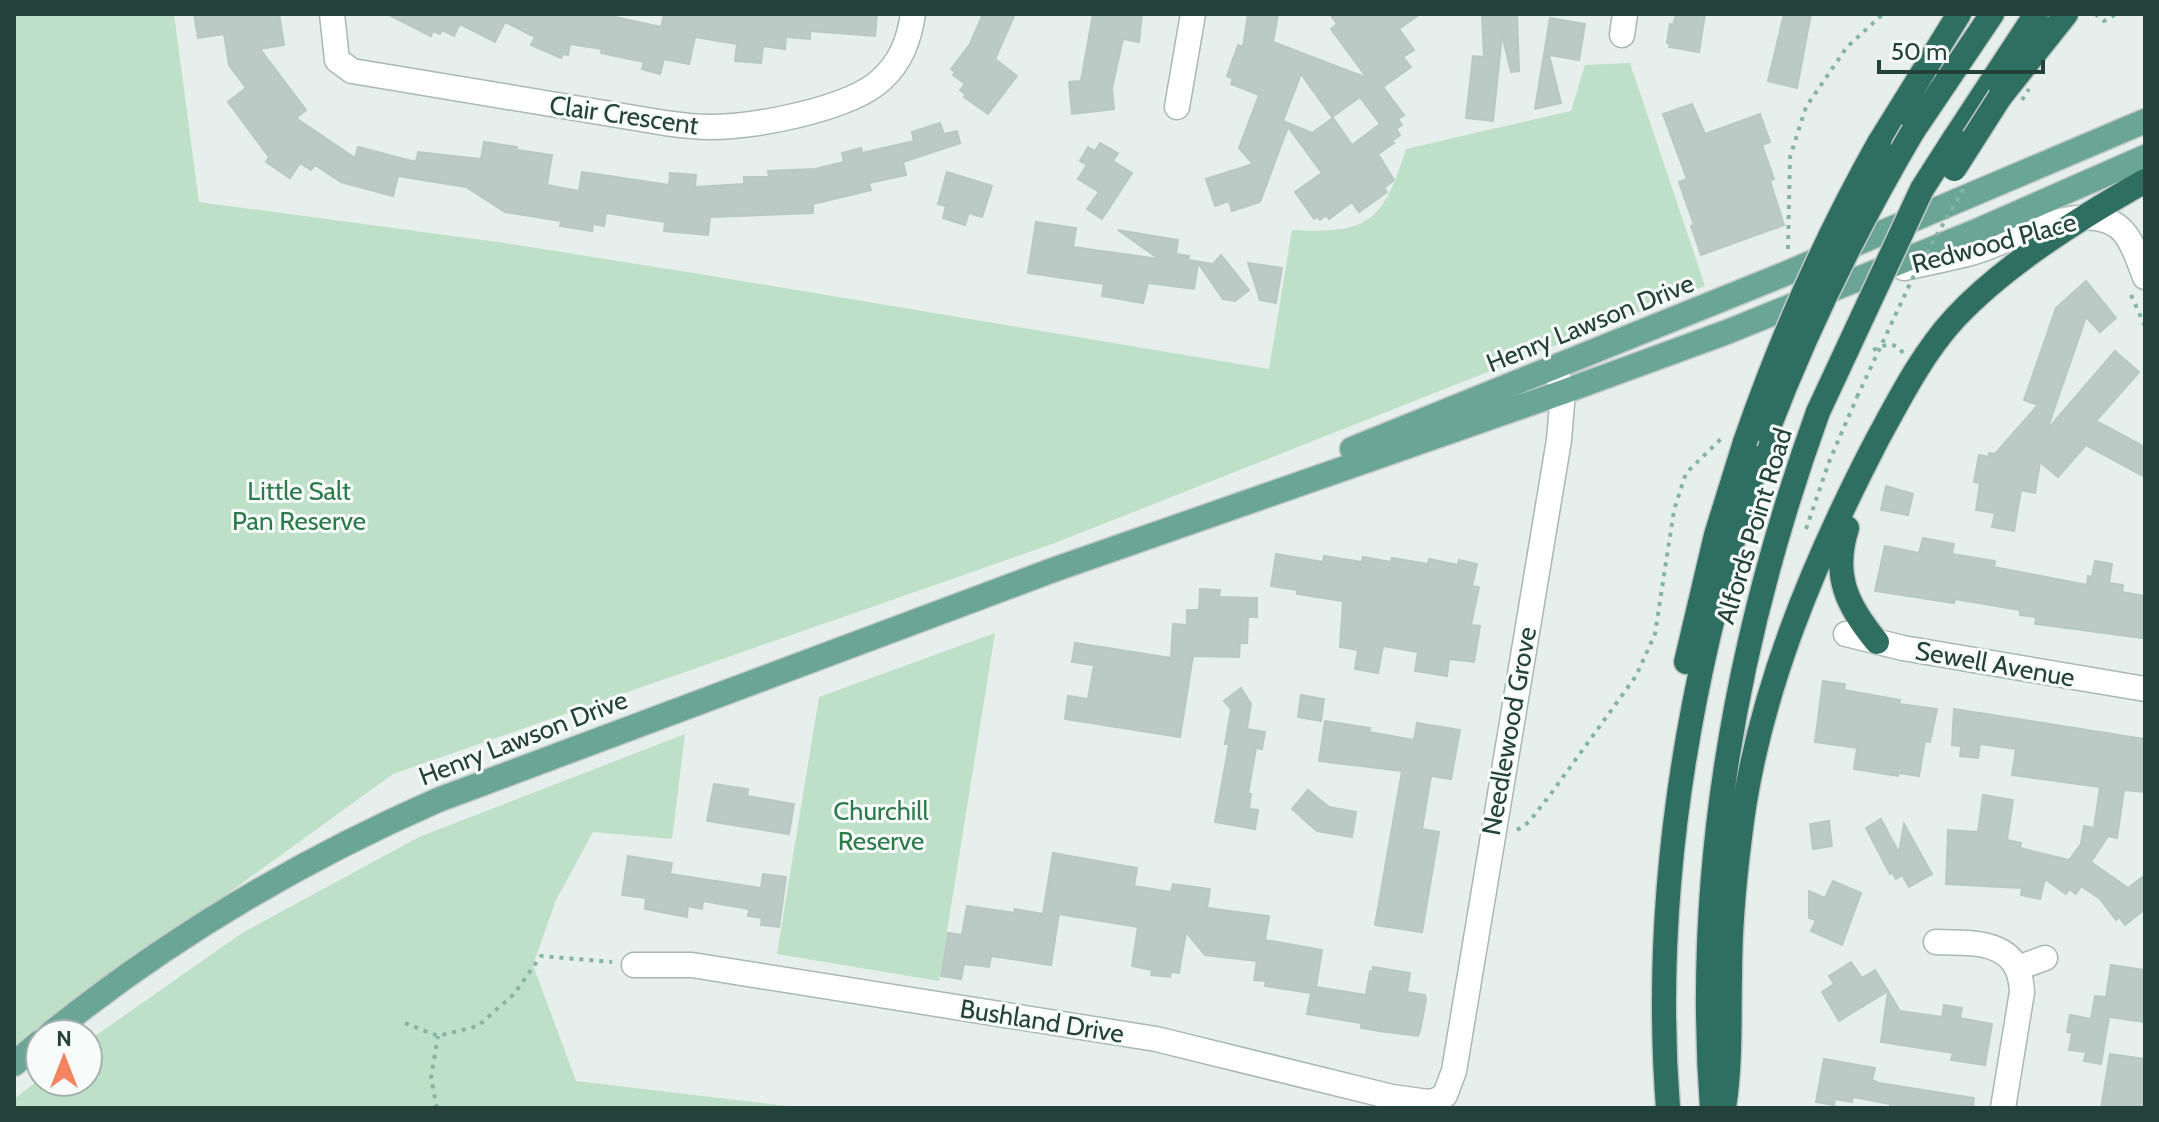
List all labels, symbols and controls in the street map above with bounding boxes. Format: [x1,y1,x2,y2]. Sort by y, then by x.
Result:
scale bar [1879,24,2043,74]
text: 50 m [1891,37,1947,66]
street label: Clair Crescent [547,89,701,141]
street label: Redwood Place [1908,206,2080,280]
street label: Henry Lawson Drive [1482,267,1698,379]
street label: Alfords Point Road [1709,424,1799,628]
park label: Little Salt Pan Reserve [232,475,366,537]
street label: Needlewood Grove [1475,624,1543,838]
street label: Sewell Avenue [1913,634,2077,694]
street label: Henry Lawson Drive [414,683,632,793]
park label: Churchill Reserve [833,795,929,857]
street label: Bushland Drive [958,992,1126,1050]
north arrow [24,1018,104,1098]
text: N [56,1025,72,1052]

